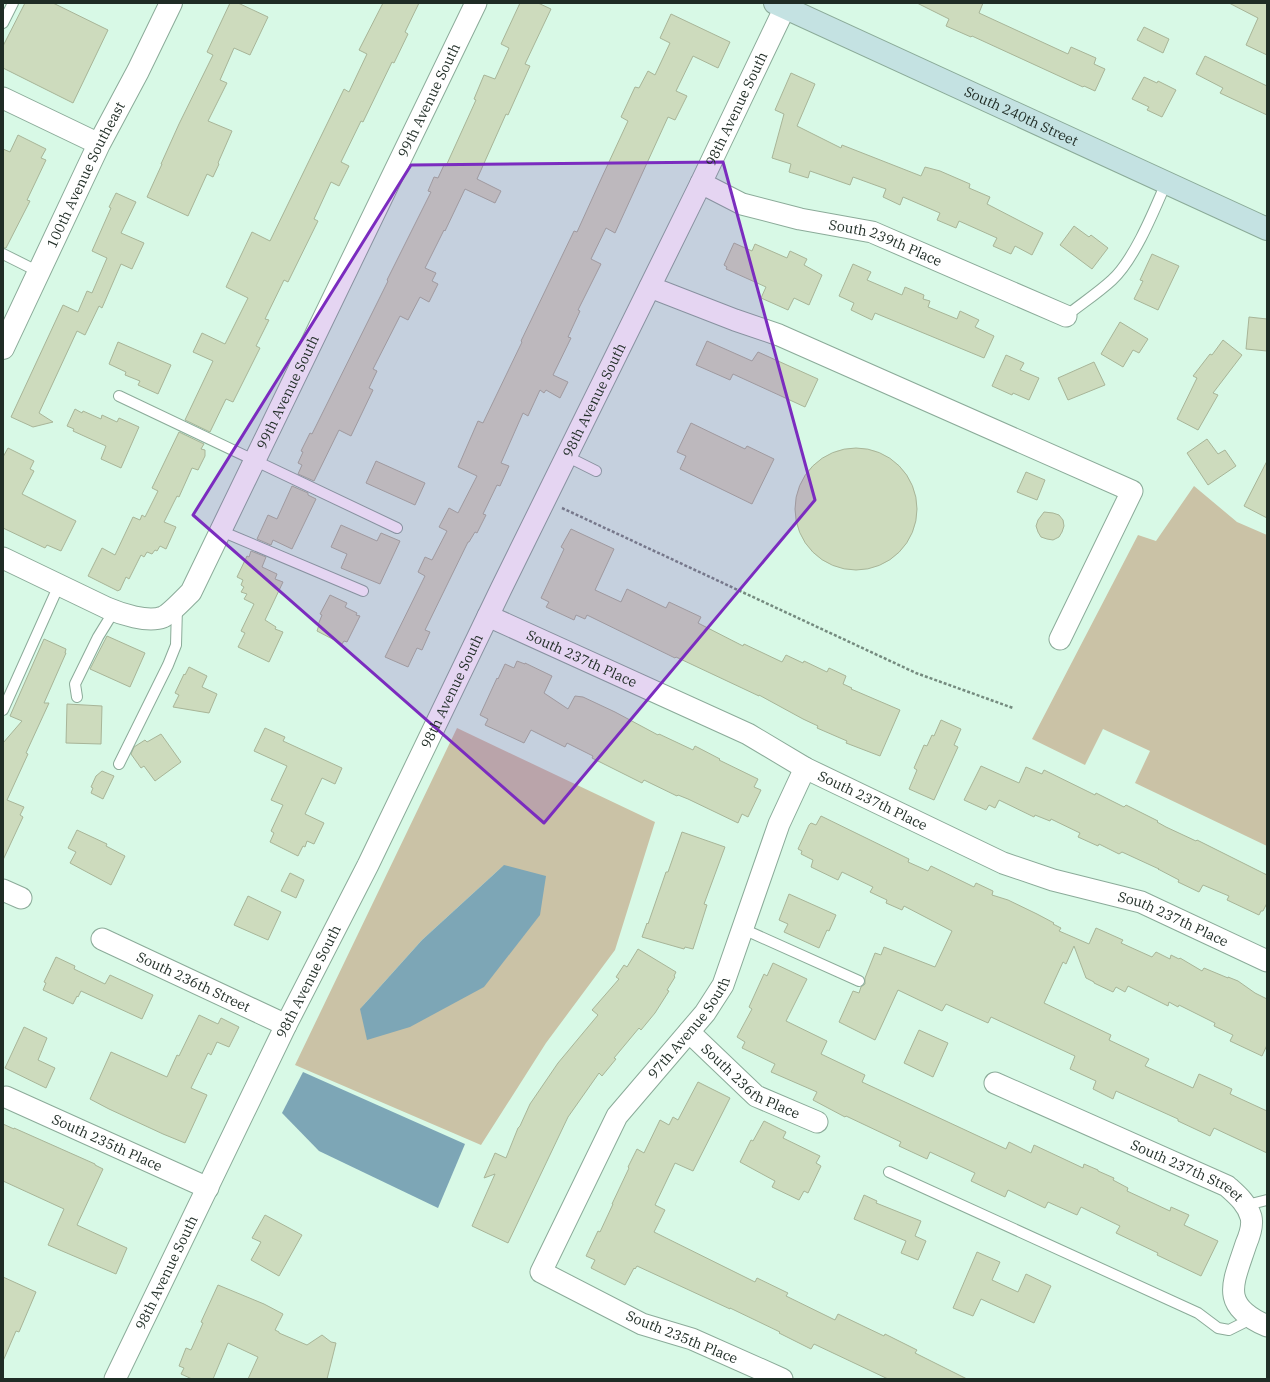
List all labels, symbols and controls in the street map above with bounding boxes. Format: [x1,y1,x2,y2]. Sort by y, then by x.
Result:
street label: 99th Avenue South [394,40,464,160]
street label: 98th Avenue South [701,49,772,169]
street label: South 240th Street [961,82,1081,150]
street label: 100th Avenue Southeast [43,99,129,251]
street label: South 239th Place [827,215,945,270]
street label: 99th Avenue South [252,332,323,452]
street label: 98th Avenue South [558,340,630,460]
street label: South 237th Place [524,626,640,691]
street label: 98th Avenue South [417,631,487,751]
street label: South 237th Place [815,767,930,834]
street label: South 237th Place [1116,888,1231,951]
street label: 98th Avenue South [272,922,345,1041]
street label: South 236th Street [134,948,253,1016]
street label: 97th Avenue South [644,974,734,1082]
street label: South 236th Place [698,1040,803,1123]
street label: South 235th Place [49,1110,165,1175]
street label: South 237th Street [1128,1135,1247,1205]
street label: 98th Avenue South [131,1212,202,1333]
street label: South 235th Place [623,1306,741,1368]

